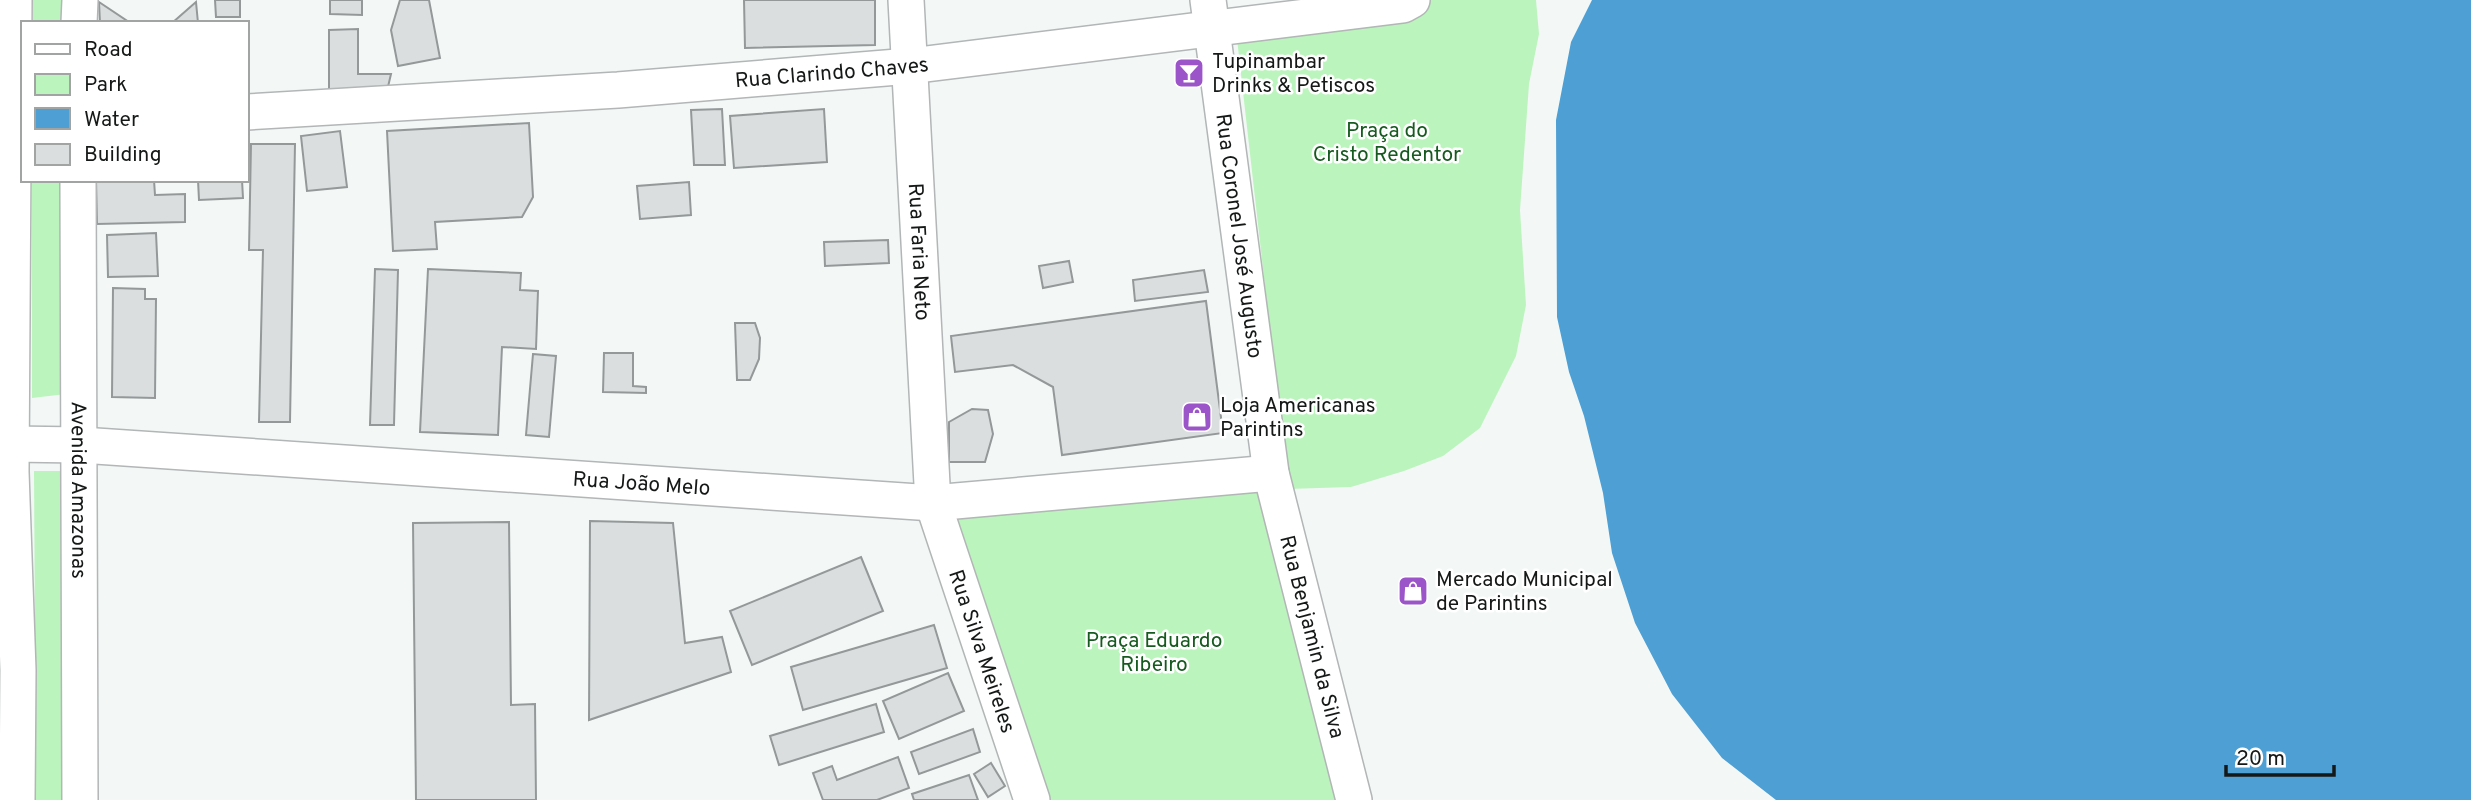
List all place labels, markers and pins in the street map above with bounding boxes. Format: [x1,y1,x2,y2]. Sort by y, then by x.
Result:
place label: Tupinambar Drinks & Petiscos [1212,49,1375,100]
bar icon: Tupinambar Drinks & Petiscos [1172,56,1206,90]
place label: Loja Americanas Parintins [1220,393,1376,444]
shop icon: Loja Americanas Parintins [1180,400,1214,434]
place label: Mercado Municipal de Parintins [1436,567,1613,618]
shop icon: Mercado Municipal de Parintins [1396,574,1430,608]

